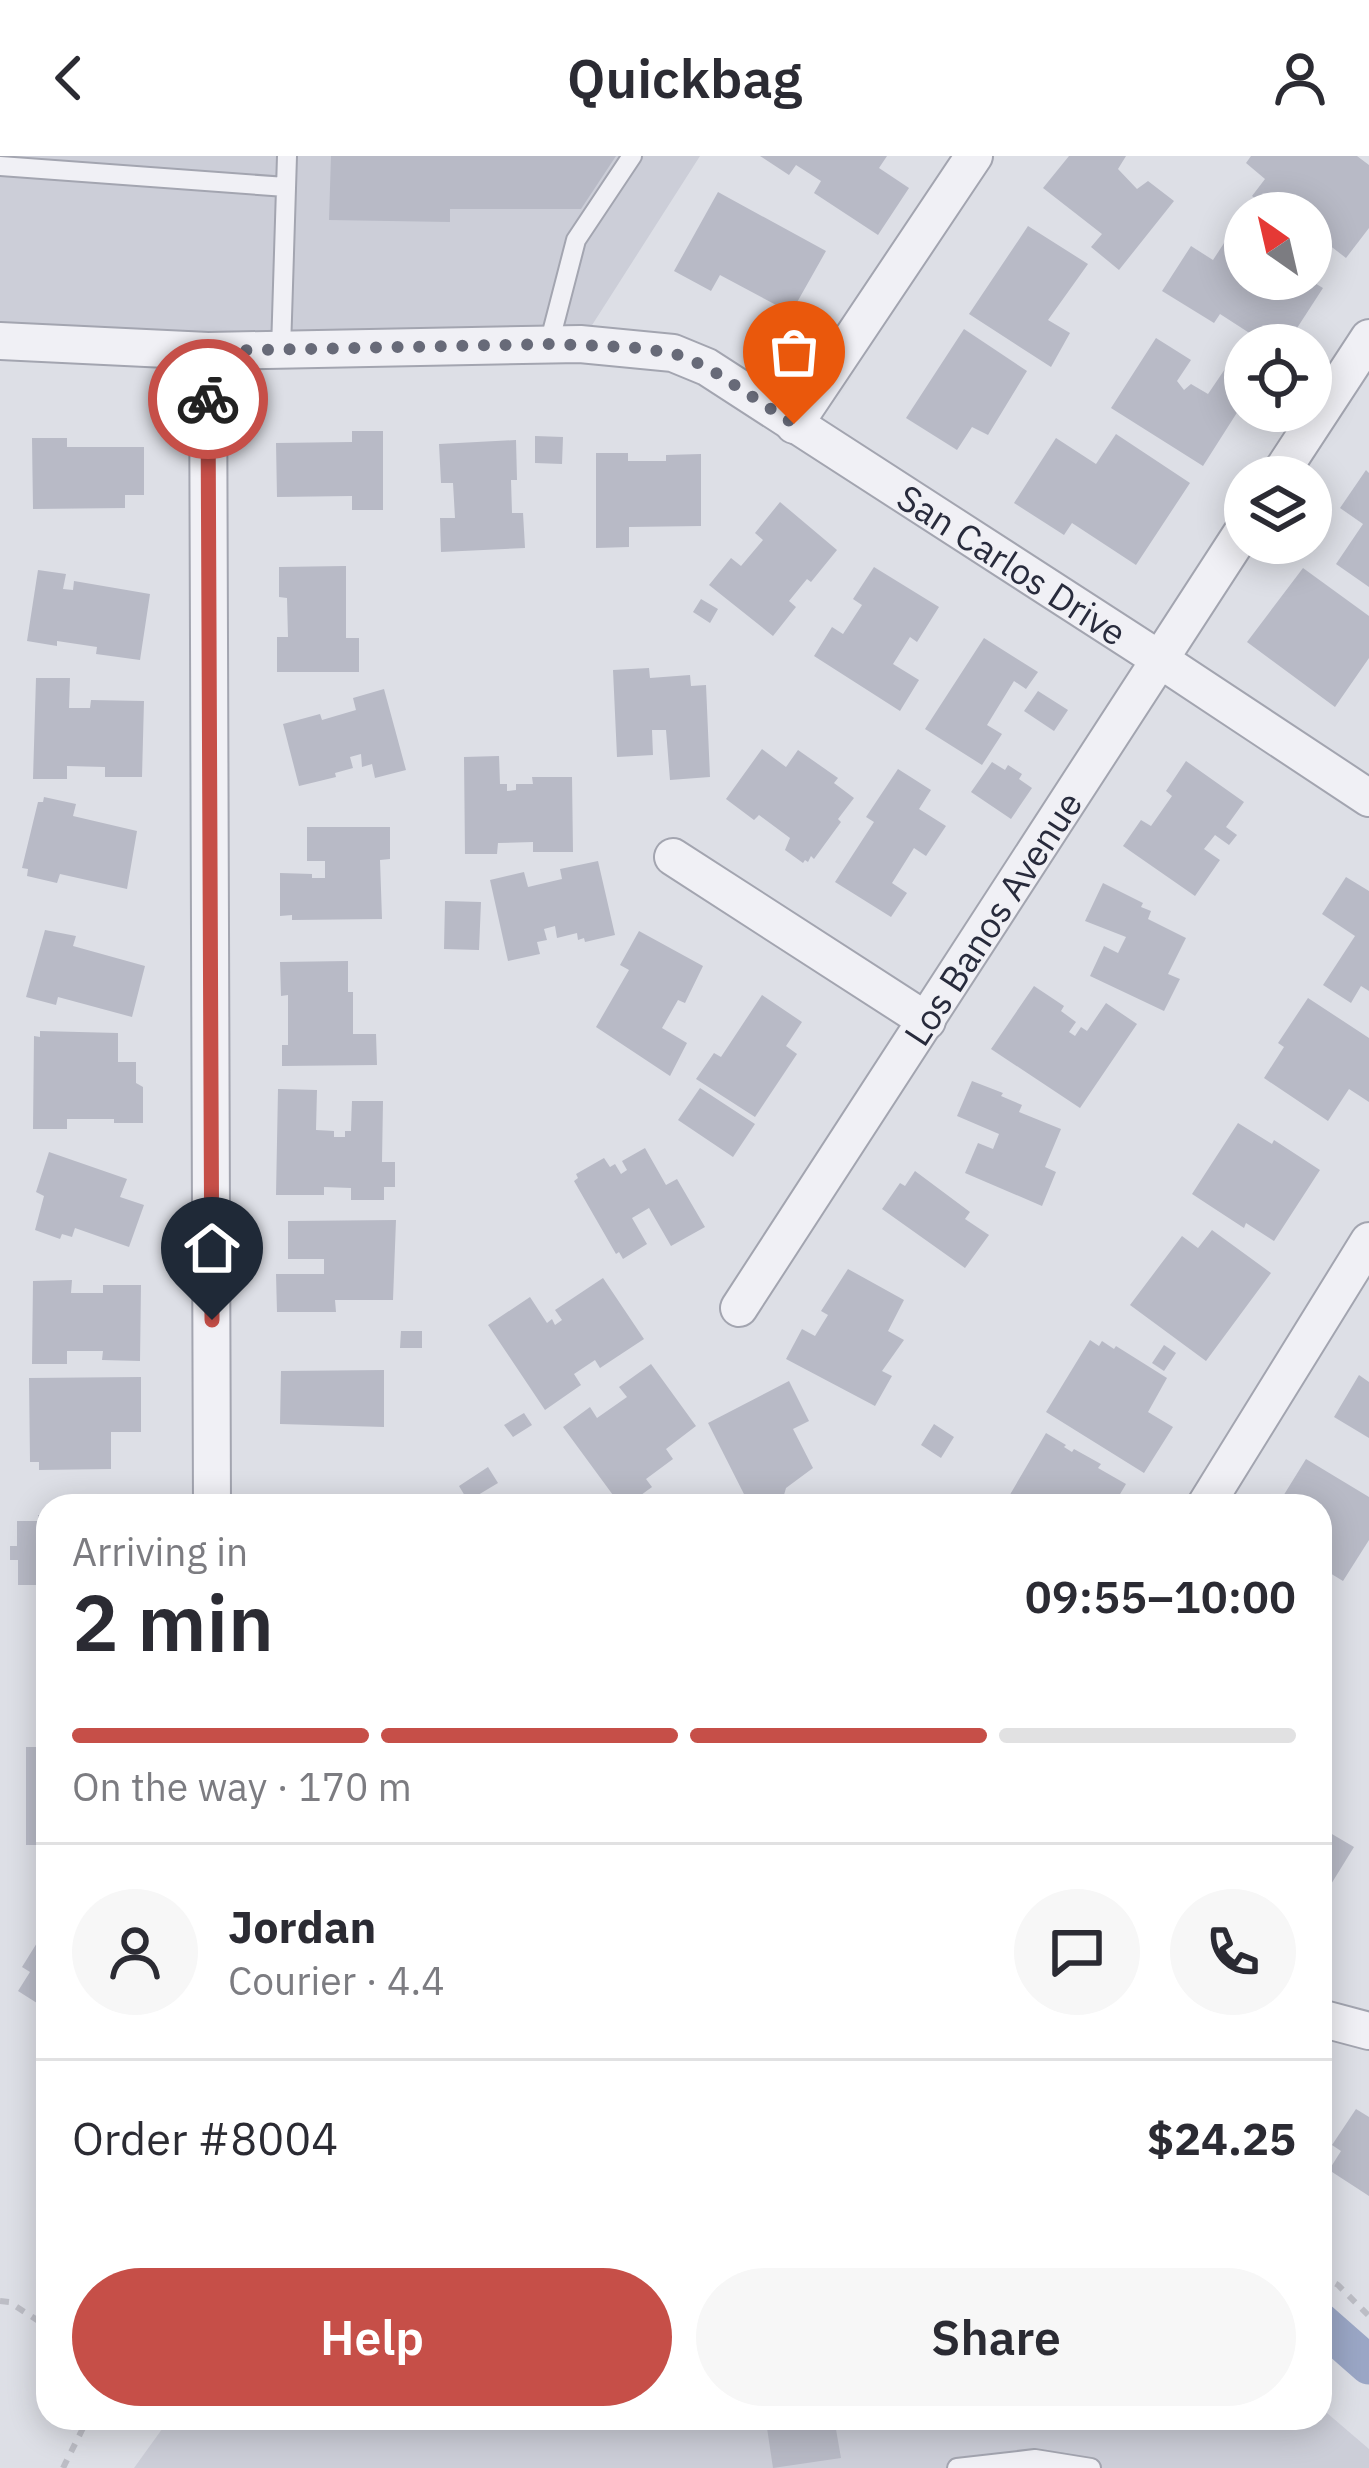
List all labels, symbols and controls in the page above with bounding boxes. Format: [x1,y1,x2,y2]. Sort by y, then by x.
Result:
text: Quickbag [567,43,802,113]
icon: back [36,45,102,111]
icon: person [1267,45,1333,111]
north arrow [1224,192,1332,300]
map controls [1224,192,1332,564]
pin [743,301,845,424]
icon: bag [761,319,827,385]
button: locate [1224,324,1332,432]
courier [148,339,268,459]
icon: bike [175,366,241,432]
button: layers [1224,456,1332,564]
street label: San Carlos Drive [889,473,1136,655]
street label: Los Banos Avenue [892,782,1092,1054]
pin [161,1197,263,1320]
icon: home [179,1215,245,1281]
text: Arriving in [72,1526,248,1577]
text: 09:55–10:00 [1025,1567,1296,1625]
text: 2 min [72,1571,274,1672]
text: On the way · 170 m [72,1761,412,1812]
button: person [72,1889,198,2015]
button: chat [1014,1889,1140,2015]
button: phone [1170,1889,1296,2015]
text: Jordan [228,1897,376,1955]
text: Courier · 4.4 [228,1955,445,2006]
text: Order #8004 [72,2109,338,2167]
text: $24.25 [1147,2109,1296,2167]
button: Help [72,2268,672,2406]
button: Share [696,2268,1296,2406]

